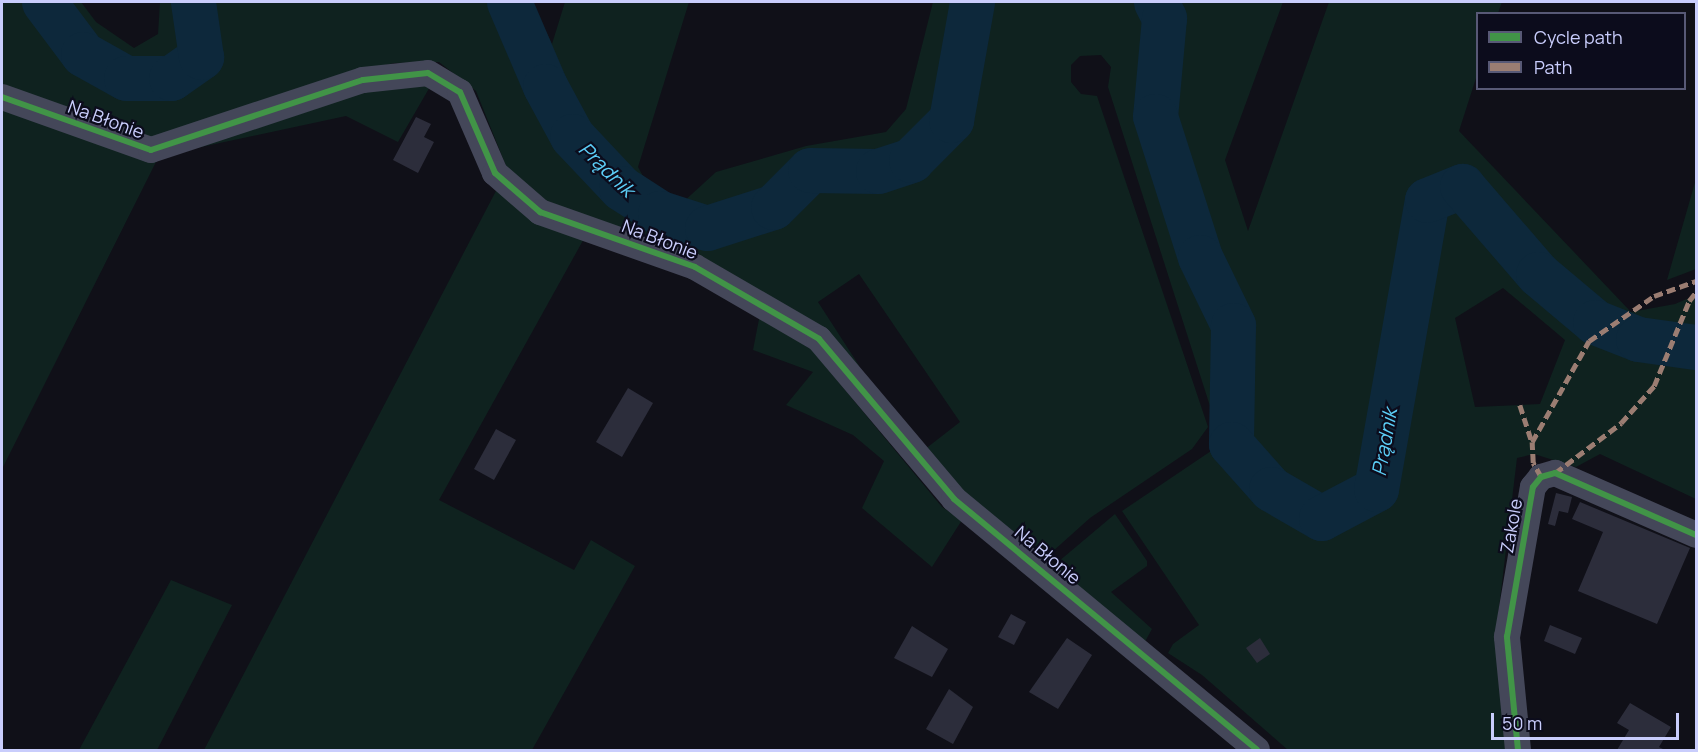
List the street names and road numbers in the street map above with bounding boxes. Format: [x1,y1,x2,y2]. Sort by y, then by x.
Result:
street label: Na Błonie [65,95,147,143]
street label: Na Błonie [619,215,701,263]
street label: Zakole [1496,497,1526,555]
street label: Na Błonie [1011,521,1085,589]

